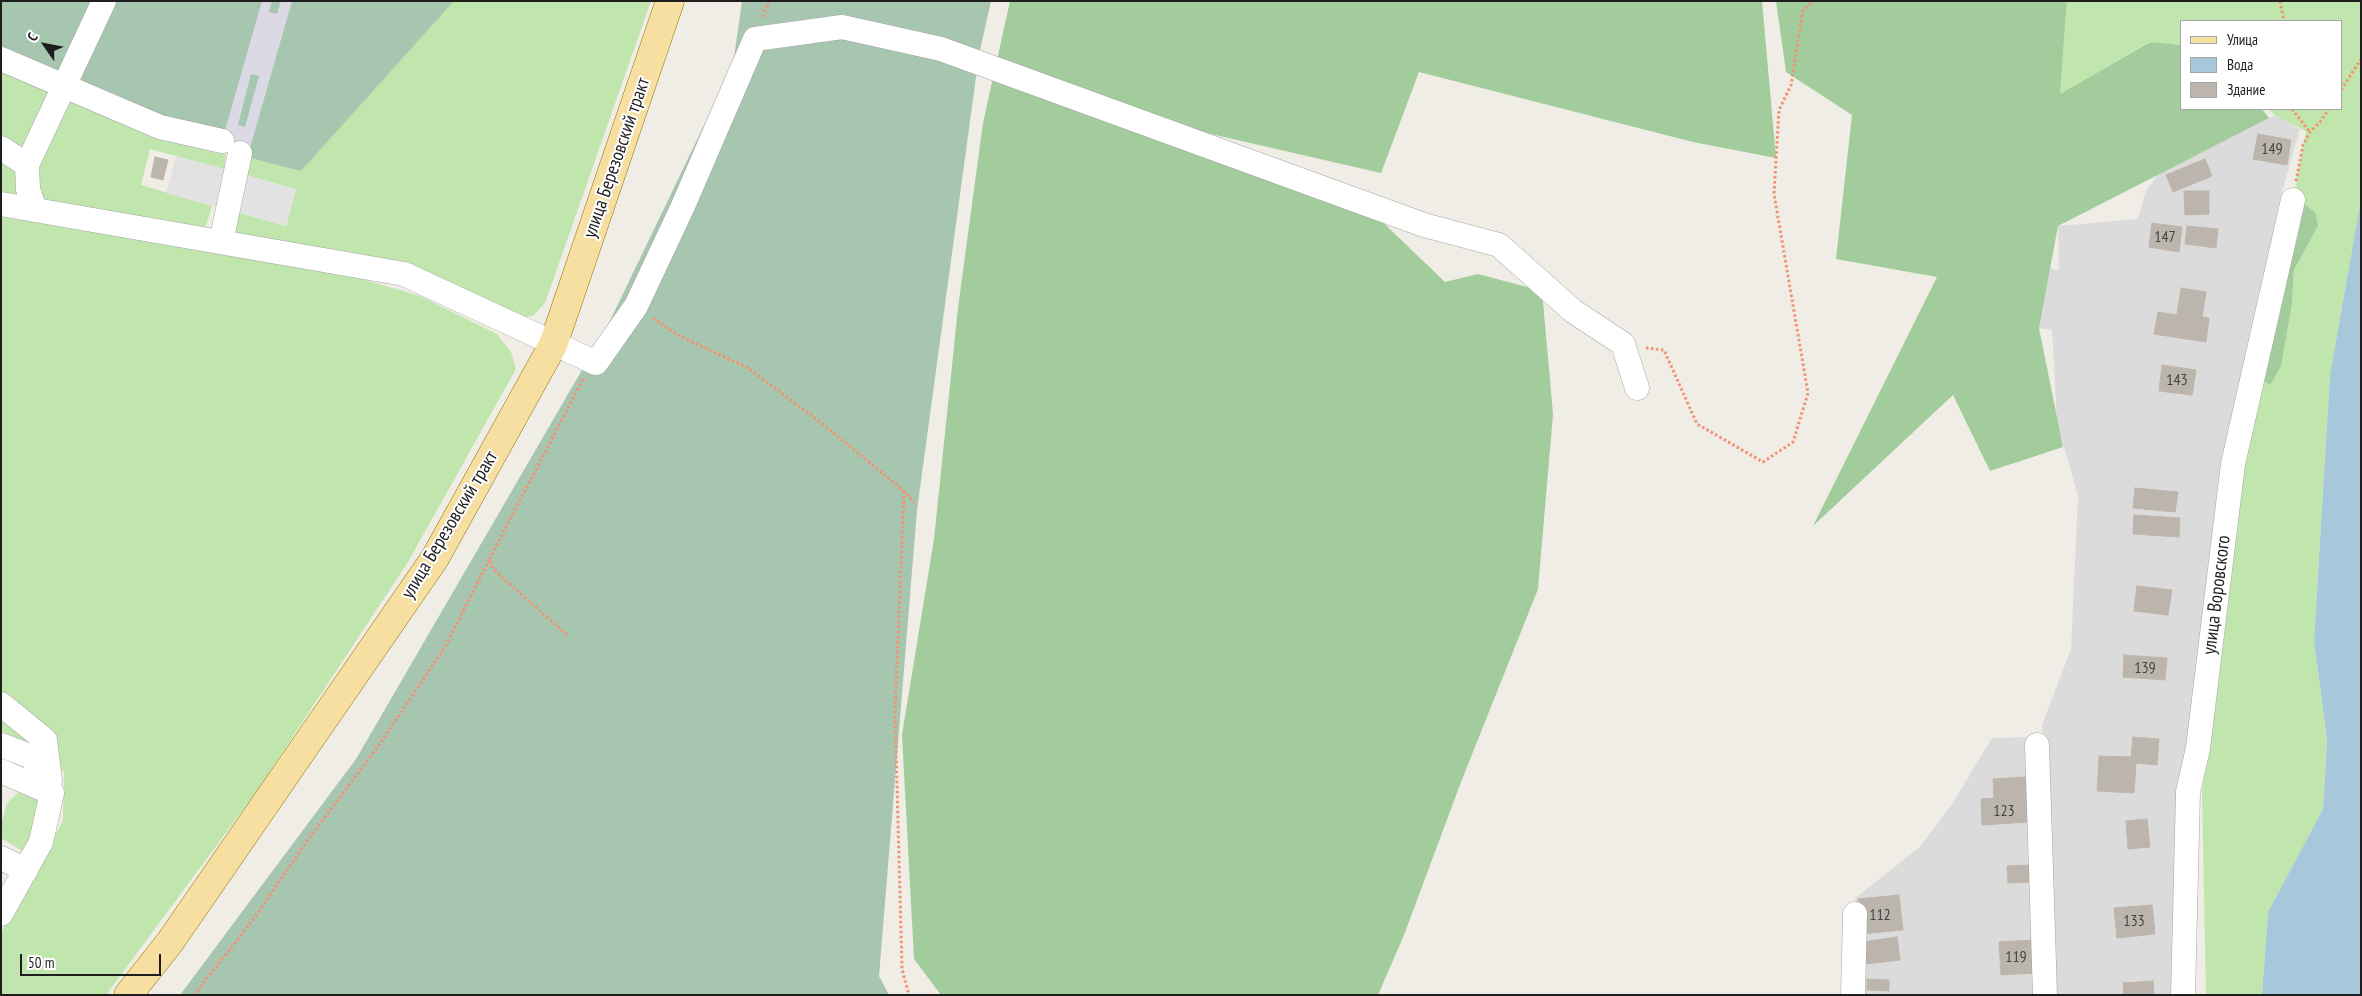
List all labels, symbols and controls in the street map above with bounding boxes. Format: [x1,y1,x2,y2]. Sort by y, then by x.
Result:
north arrow [20,20,70,70]
legend [2180,20,2342,110]
text: С [23,29,42,44]
text: Улица [2227,30,2258,49]
text: Вода [2227,55,2253,74]
street label: улица Березовский тракт [579,75,655,241]
text: Здание [2227,80,2265,99]
house number: 149 [2261,139,2283,159]
house number: 147 [2154,227,2176,247]
house number: 143 [2166,370,2188,390]
street label: улица Березовский тракт [397,447,503,603]
street label: улица Воровского [2198,534,2236,656]
house number: 139 [2134,658,2156,678]
house number: 123 [1993,801,2015,821]
house number: 112 [1869,905,1891,925]
house number: 133 [2123,911,2145,931]
scale bar [22,944,164,976]
house number: 119 [2005,947,2027,967]
text: 50 m [28,953,54,972]

